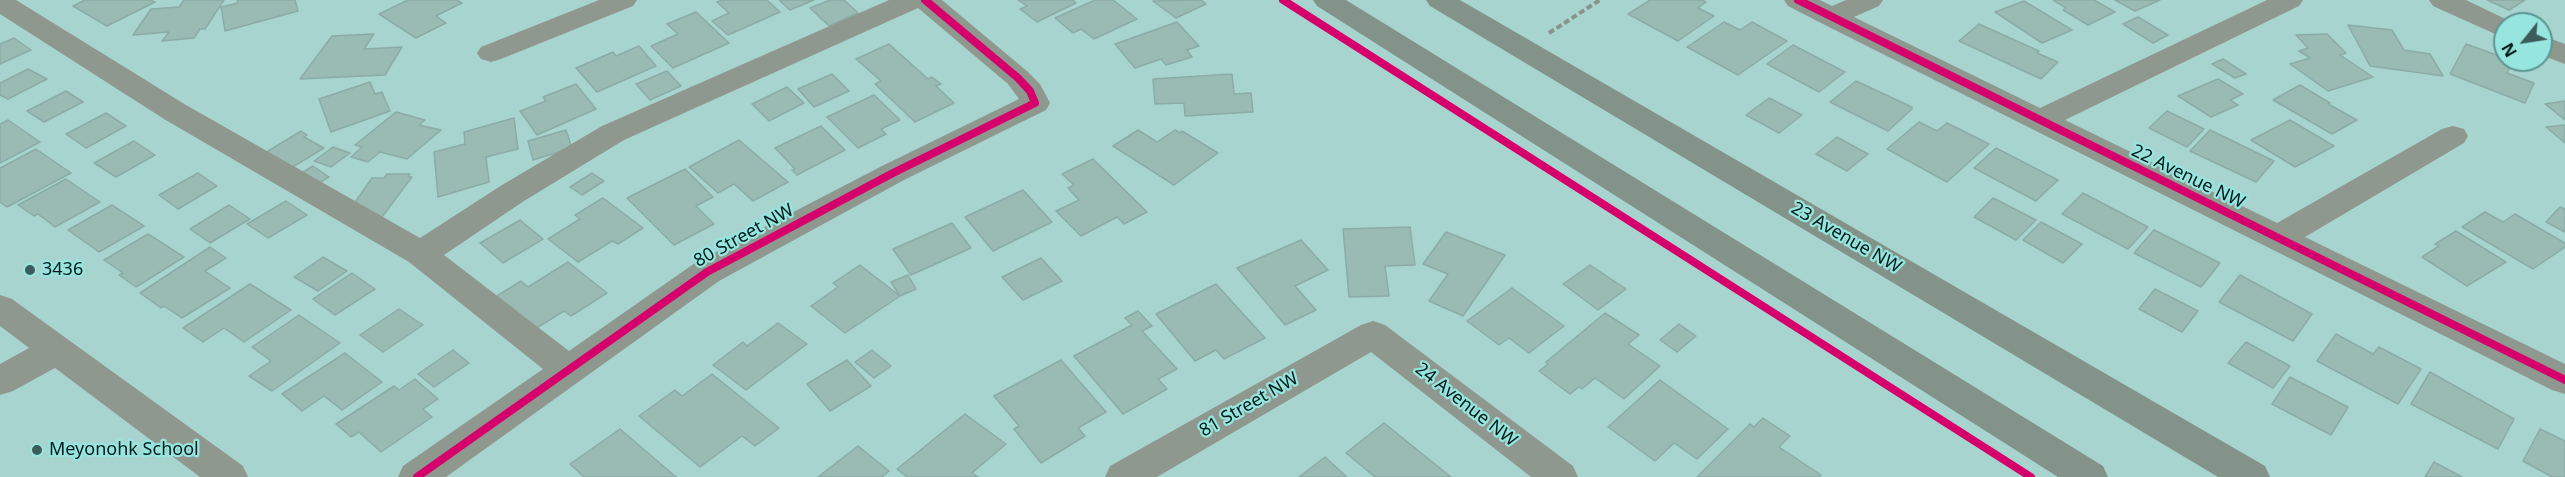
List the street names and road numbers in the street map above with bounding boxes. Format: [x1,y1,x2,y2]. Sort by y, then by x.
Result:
street label: 22 Avenue NW [2128,140,2248,214]
street label: 23 Avenue NW [1787,198,1905,278]
street label: 80 Street NW [690,200,798,272]
street label: 24 Avenue NW [1411,358,1521,452]
street label: 81 Street NW [1196,368,1302,442]

